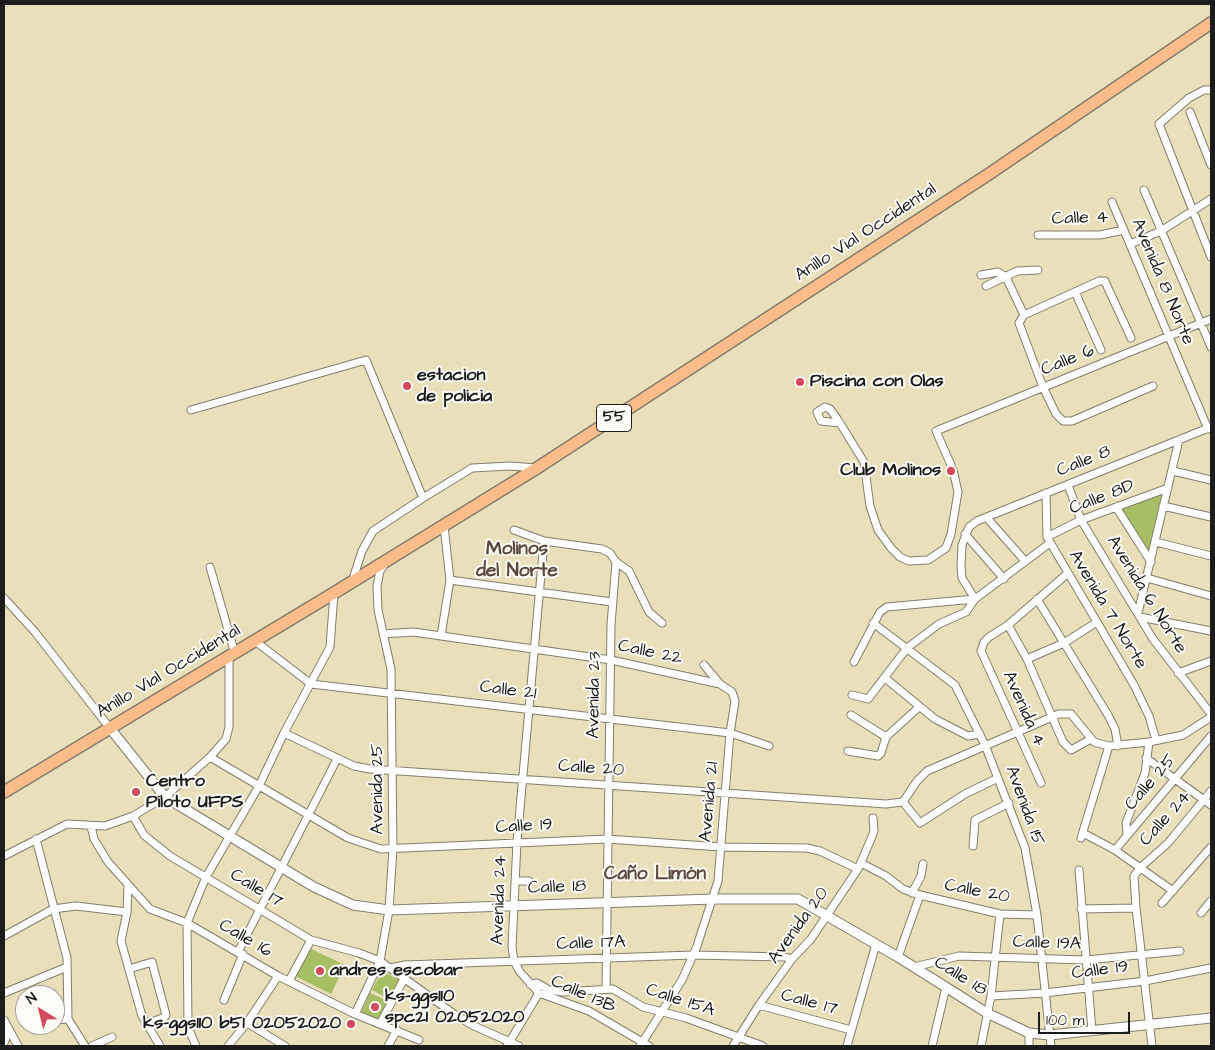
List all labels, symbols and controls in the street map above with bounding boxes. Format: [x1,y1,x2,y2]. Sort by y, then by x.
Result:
street label: Anillo Vial Occidental [791,179,941,287]
street label: Calle 4 [1051,207,1109,231]
street label: Avenida 8 Norte [1126,216,1198,348]
street label: Calle 6 [1038,341,1098,381]
place label: estacion de policia [417,365,492,408]
place label: Piscina con Olas [810,371,944,393]
marker: Piscina con Olas [794,376,806,388]
marker: estacion de policia [401,380,413,392]
road number: 55 [596,404,632,432]
street label: Calle 8 [1054,441,1114,483]
place label: Club Molinos [840,460,941,482]
marker: Club Molinos [945,465,957,477]
street label: Calle 8D [1066,476,1138,520]
street label: Avenida 6 Norte [1101,532,1191,658]
district label: Molinos del Norte [476,539,558,583]
street label: Avenida 7 Norte [1063,547,1151,673]
street label: Anillo Vial Occidental [93,620,245,724]
street label: Calle 22 [616,636,684,670]
street label: Avenida 23 [583,651,607,739]
street label: Avenida 4 [997,668,1049,750]
street label: Calle 21 [478,677,538,705]
street label: Avenida 25 [367,744,389,834]
street label: Calle 25 [1121,750,1181,816]
street label: Calle 20 [557,756,625,782]
street label: Avenida 21 [696,761,724,843]
street label: Avenida 15 [1000,763,1048,849]
place label: Centro Piloto UFPS [146,771,243,814]
marker: Centro Piloto UFPS [130,786,142,798]
street label: Calle 24 [1136,787,1196,851]
street label: Calle 19 [495,815,553,839]
street label: Avenida 24 [488,854,512,946]
district label: Caño Limón [604,864,706,886]
street label: Calle 17 [226,865,286,913]
street label: Calle 20 [942,875,1012,909]
street label: Calle 18 [527,876,587,900]
street label: Avenida 20 [764,883,834,969]
street label: Calle 16 [214,915,276,963]
street label: Calle 17A [556,932,626,956]
street label: Calle 19A [1012,932,1082,956]
street label: Calle 18 [929,952,991,1002]
street label: Calle 19 [1070,957,1130,985]
place label: andres escobar [330,960,463,982]
marker: andres escobar [314,965,326,977]
street label: Calle 13B [547,971,619,1019]
street label: Calle 15A [643,980,717,1022]
north arrow [15,985,65,1035]
street label: Calle 17 [778,985,840,1021]
place label: ks-ggs110 spc21 02052020 [385,986,524,1028]
text: N [22,988,41,1009]
marker: ks-ggs110 spc21 02052020 [369,1001,381,1013]
scale bar [1040,1002,1132,1034]
text: 100 m [1046,1010,1085,1031]
place label: ks-ggs110 b51 02052020 [143,1013,341,1035]
marker: ks-ggs110 b51 02052020 [345,1018,357,1030]

